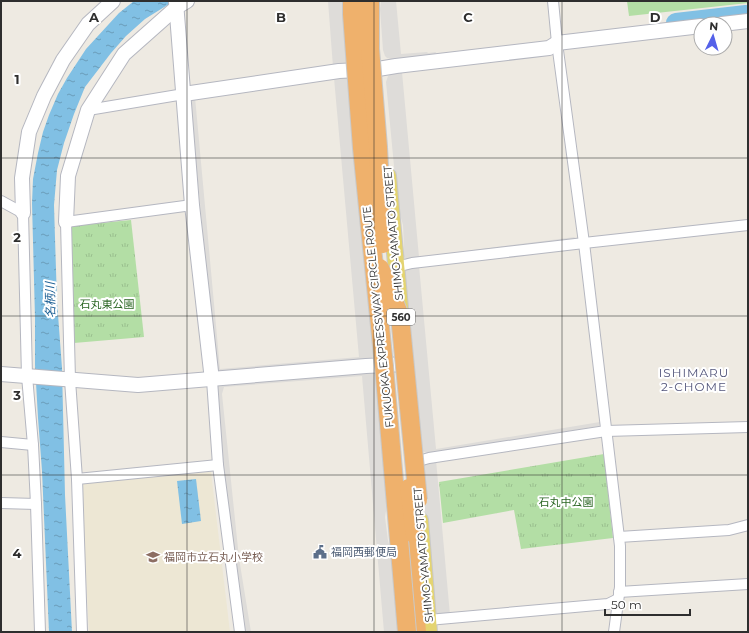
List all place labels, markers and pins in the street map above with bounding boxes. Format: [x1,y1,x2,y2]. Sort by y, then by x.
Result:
public building icon: 福岡西郵便局 [312,544,328,560]
place label: 福岡西郵便局 [331,545,397,559]
school or university icon: 福岡市立石丸小学校 [145,549,161,565]
place label: 福岡市立石丸小学校 [164,550,263,564]

